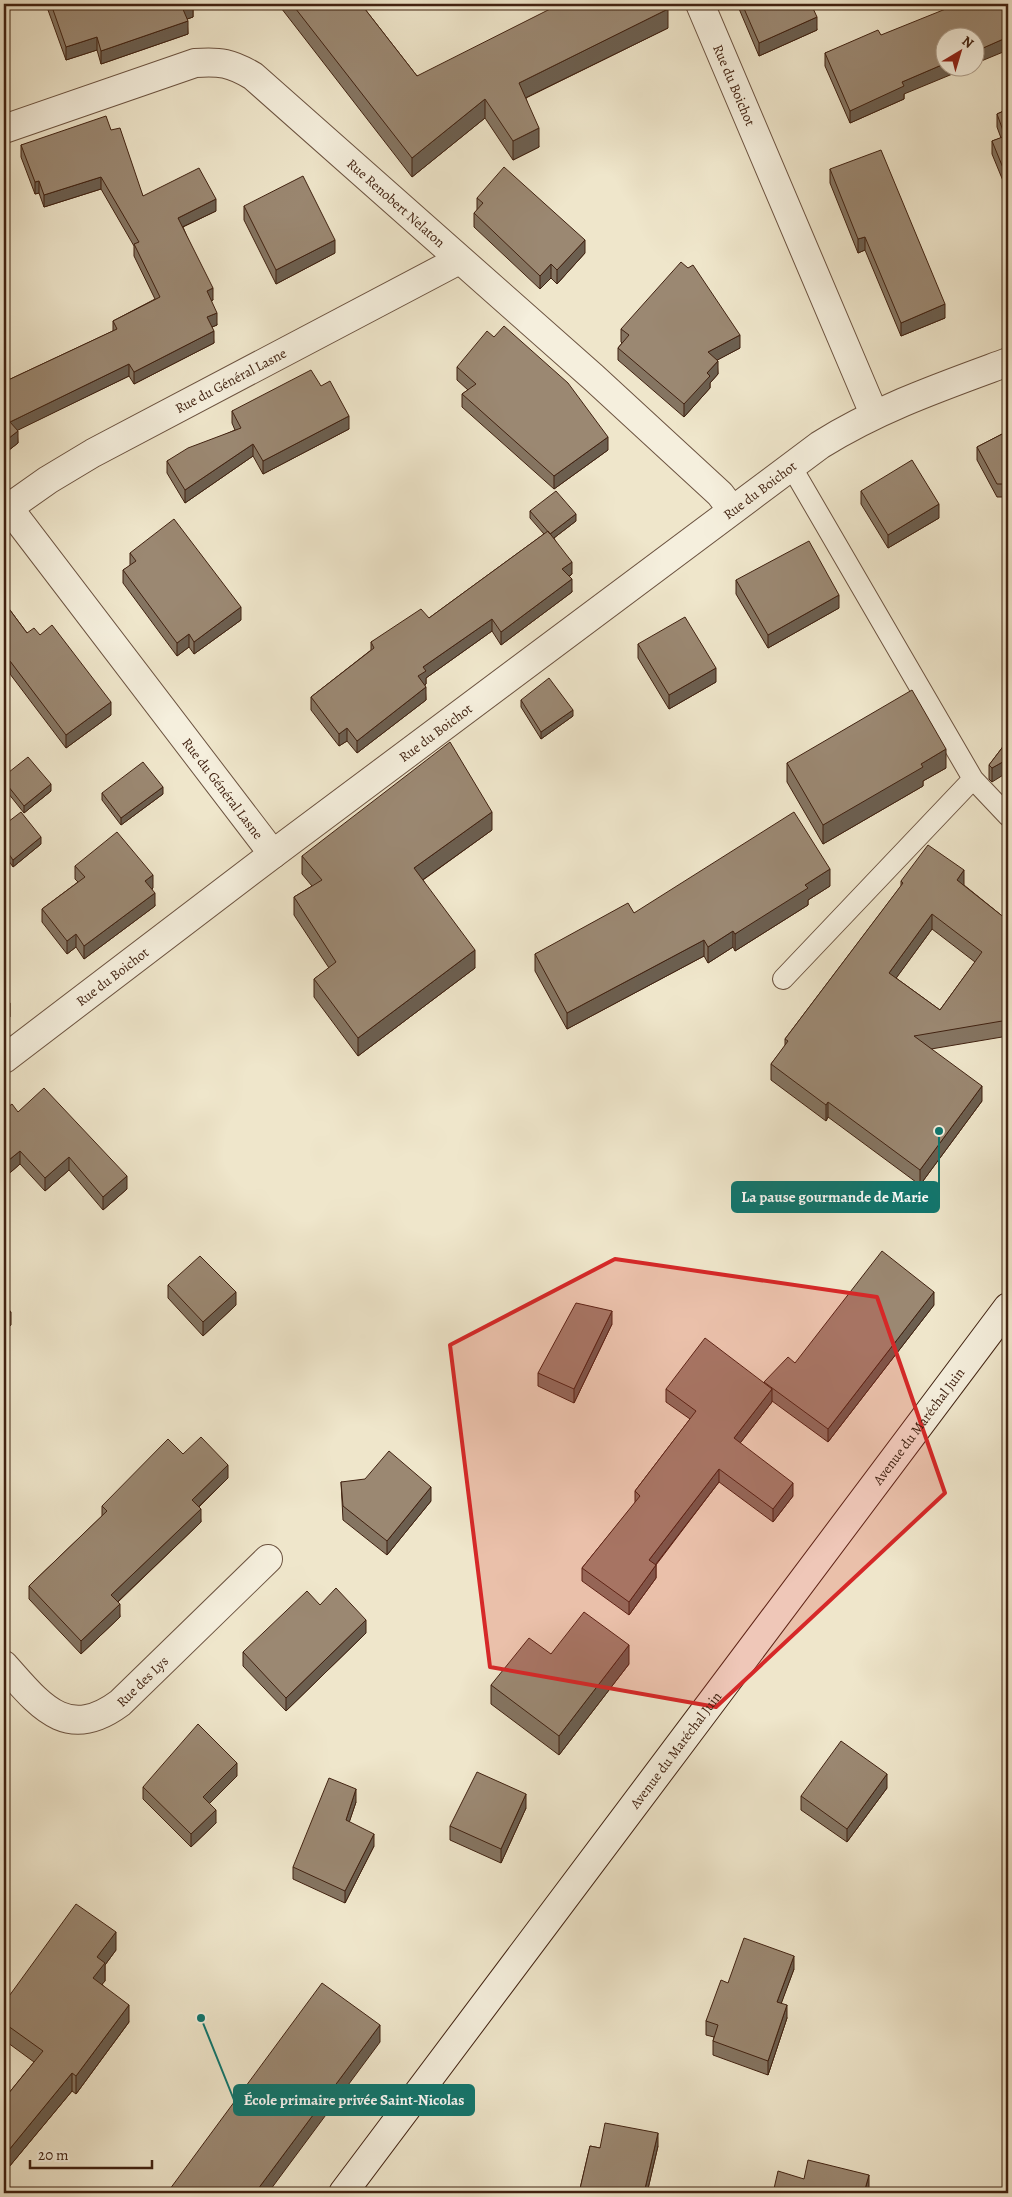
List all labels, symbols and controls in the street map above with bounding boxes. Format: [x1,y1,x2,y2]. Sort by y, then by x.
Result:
north arrow [934,28,984,78]
text: N [958,32,978,53]
street label: Rue du Boichot [708,42,760,129]
street label: Rue Renobert Nelaton [343,154,449,252]
street label: Rue du Général Lasne [172,344,290,418]
street label: Rue du Boichot [720,457,801,524]
street label: Rue du Boichot [395,699,476,767]
street label: Rue du Général Lasne [178,734,267,843]
street label: Rue du Boichot [72,943,153,1011]
callout: La pause gourmande de Marie [732,1182,939,1212]
text: La pause gourmande de Marie [741,1187,929,1207]
street label: Avenue du Maréchal Juin [868,1364,969,1489]
street label: Rue des Lys [112,1652,173,1711]
street label: Avenue du Maréchal Juin [625,1688,726,1813]
callout: École primaire privée Saint-Nicolas [234,2085,474,2115]
text: École primaire privée Saint-Nicolas [244,2090,464,2110]
scale bar [30,2137,152,2169]
text: 20 m [38,2145,69,2165]

